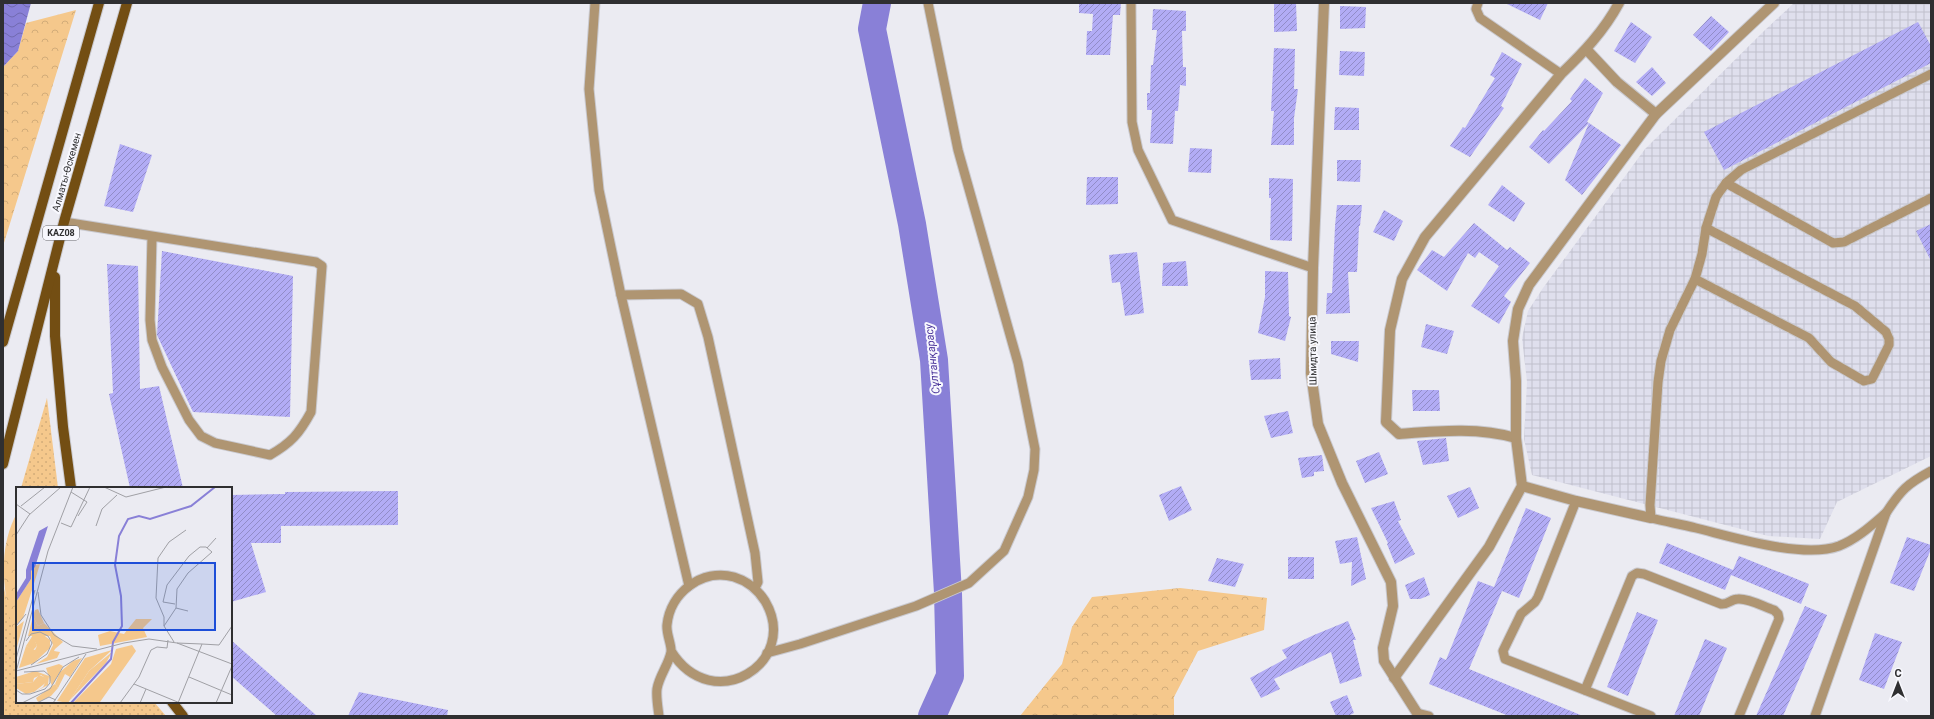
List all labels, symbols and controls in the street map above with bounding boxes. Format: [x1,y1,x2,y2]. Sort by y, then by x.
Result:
street label: Алматы-Өскемен [50,131,83,213]
road number: KAZ08 [43,226,79,240]
street label: Шмидта улица [1306,317,1319,385]
water label: Сұлтанқарасу [922,322,943,394]
inset map [16,487,232,703]
north arrow [1878,663,1918,703]
text: С [1894,667,1902,680]

